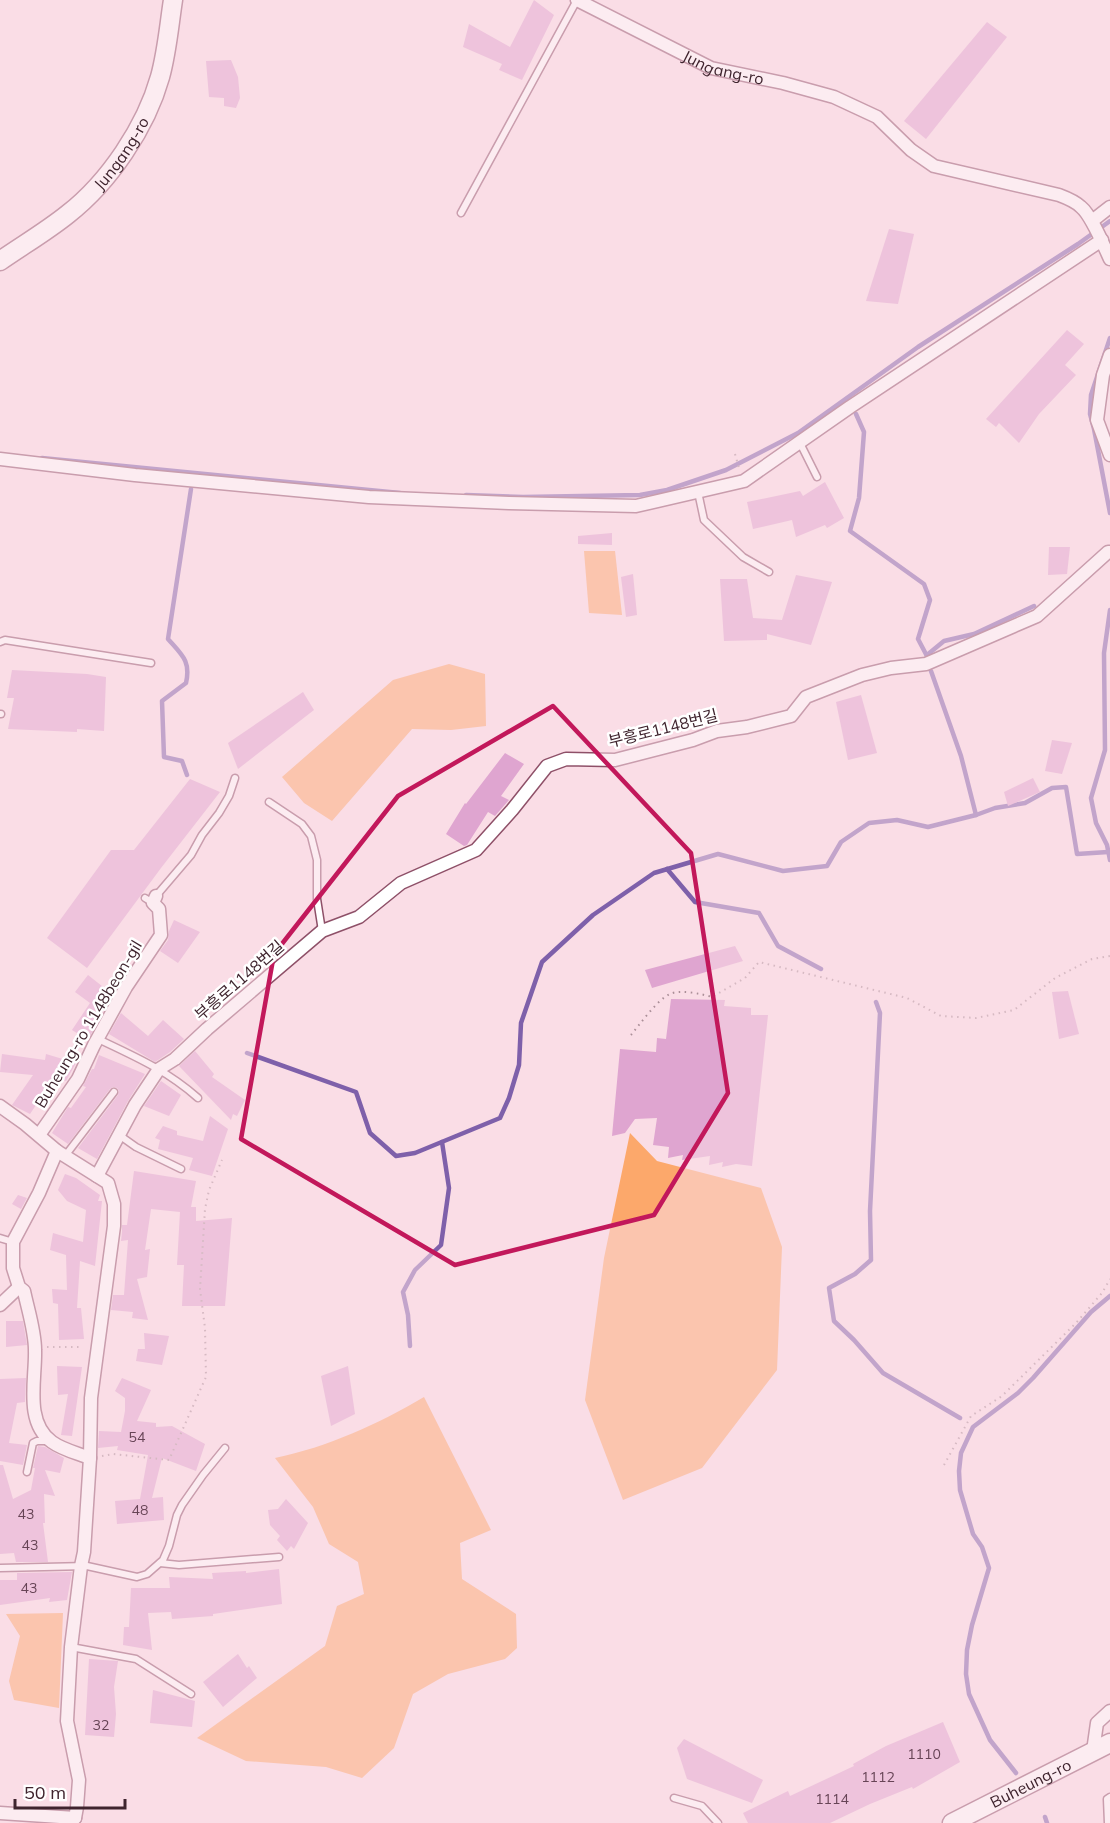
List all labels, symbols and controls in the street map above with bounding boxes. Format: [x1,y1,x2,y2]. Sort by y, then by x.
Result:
street label: Jungang-ro [680,45,766,89]
street label: Jungang-ro [89,114,153,194]
street label: 부흥로1148번길 [606,705,720,751]
street label: 부흥로1148번길 [190,936,288,1024]
street label: Buheung-ro 1148beon-gil [30,937,146,1111]
house number: 54 [129,1428,146,1446]
house number: 48 [132,1501,148,1519]
house number: 43 [18,1505,34,1523]
house number: 43 [22,1536,38,1554]
house number: 43 [21,1579,37,1597]
house number: 32 [93,1716,109,1734]
house number: 1110 [907,1745,941,1763]
street label: Buheung-ro [987,1754,1074,1812]
house number: 1112 [861,1768,895,1786]
scale bar [15,1772,124,1810]
text: 50 m [24,1781,66,1804]
house number: 1114 [815,1790,849,1808]

